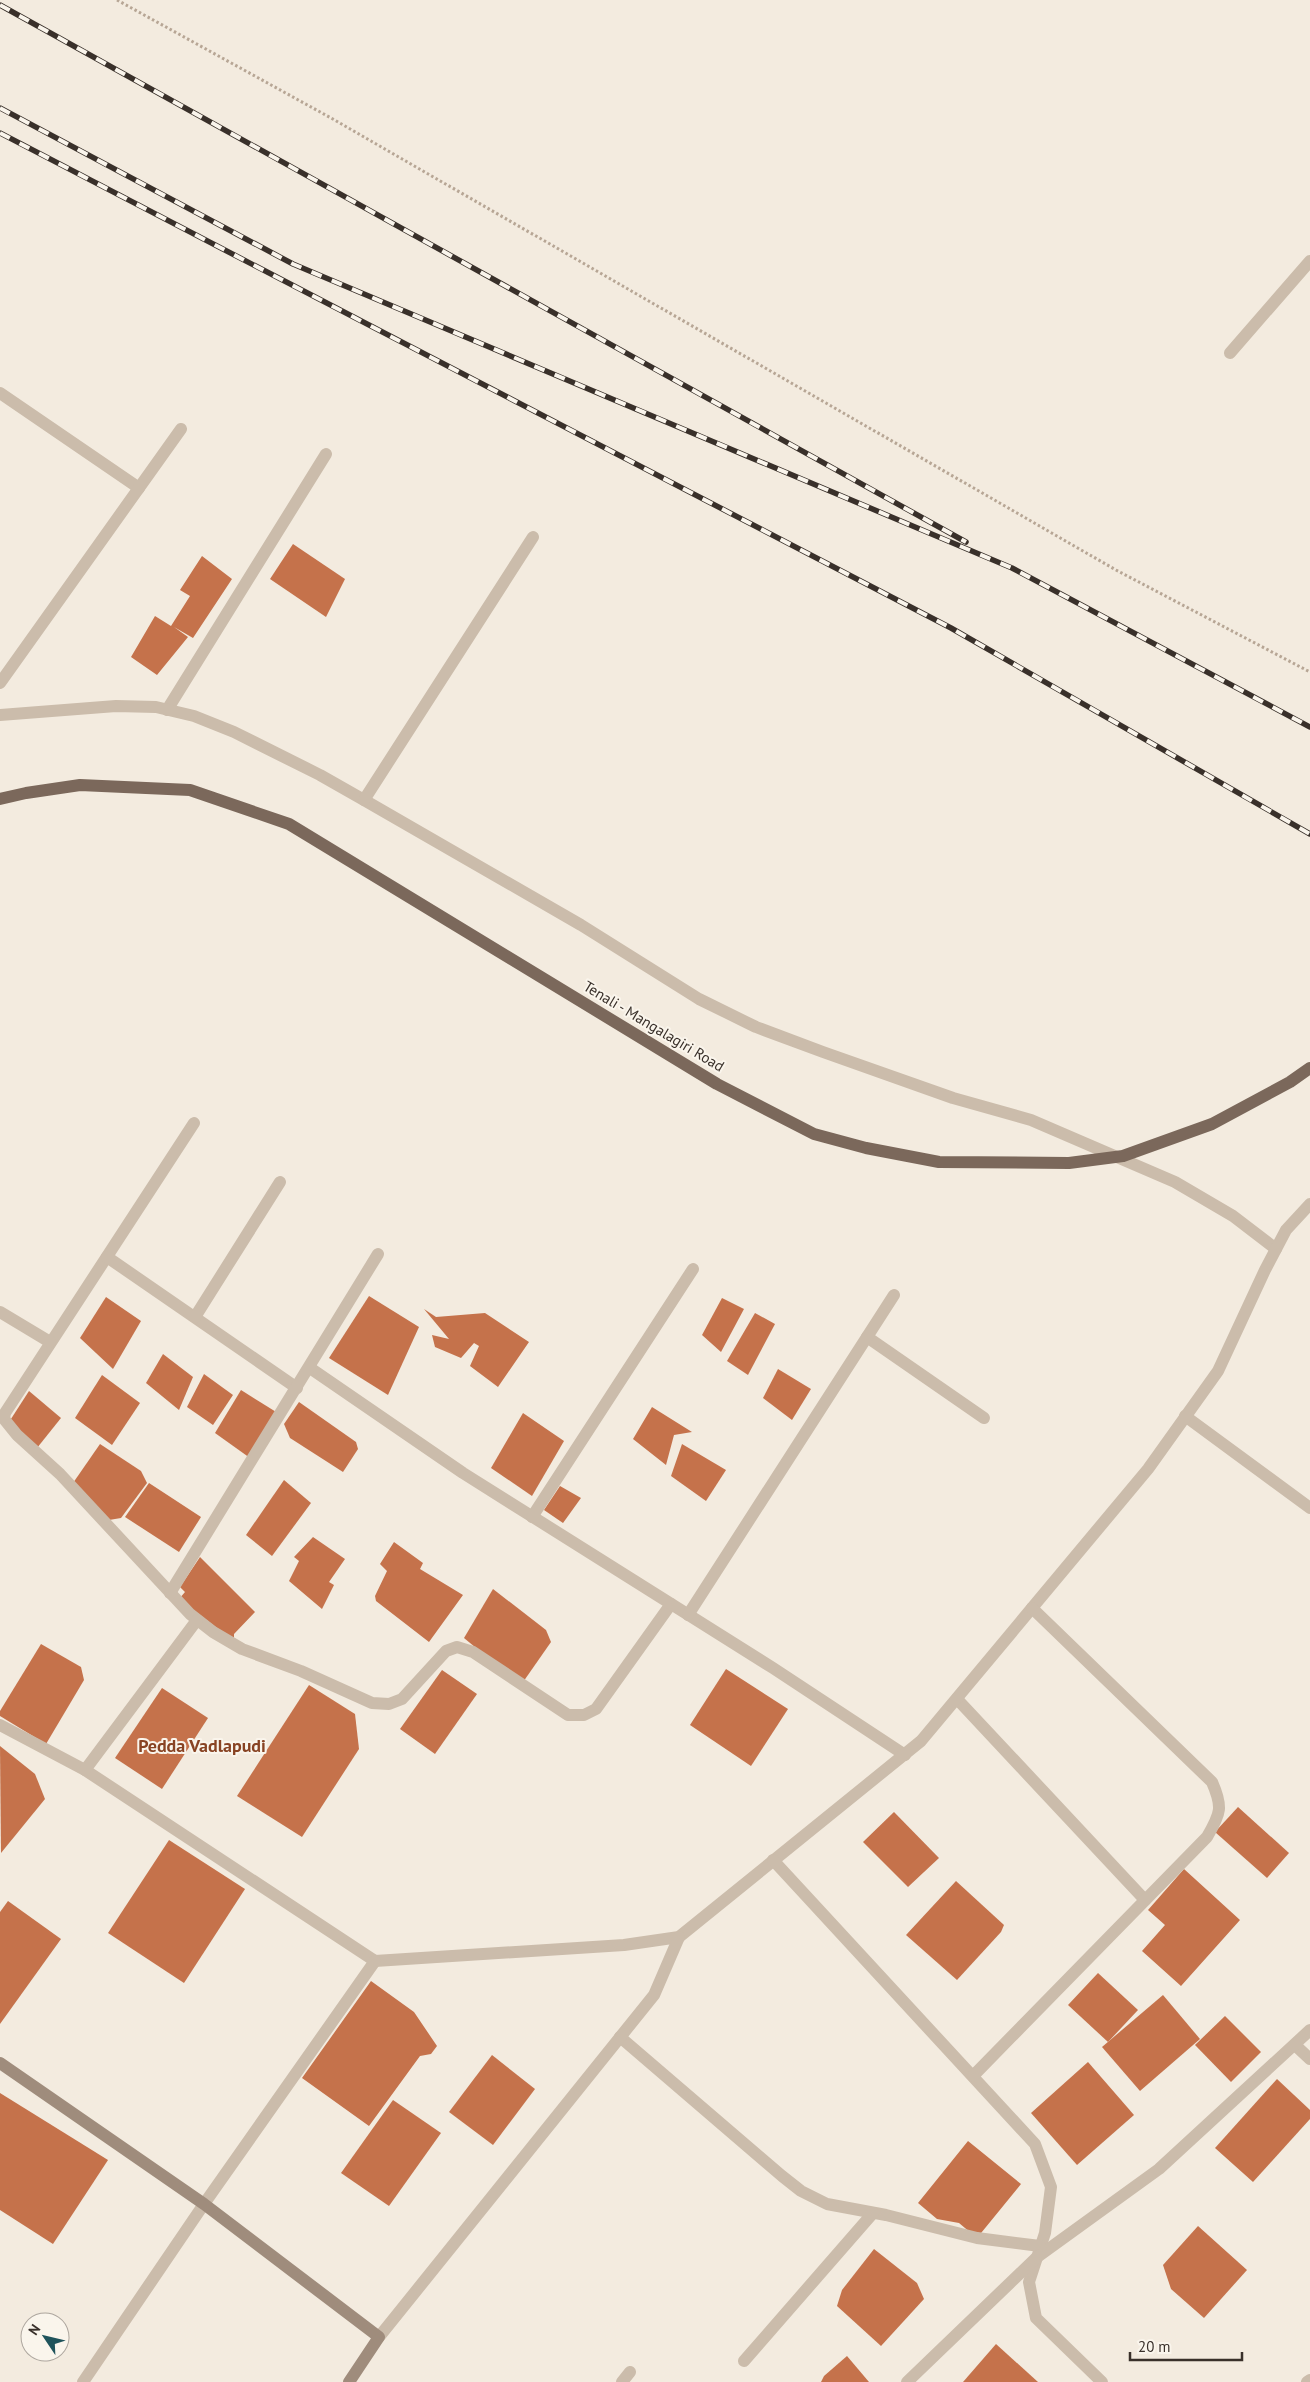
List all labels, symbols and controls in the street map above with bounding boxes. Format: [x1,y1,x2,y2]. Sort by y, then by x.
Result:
street label: Tenali - Mangalagiri Road [580,976,728,1076]
district label: Pedda Vadlapudi [138,1734,266,1757]
north arrow [20,2312,70,2362]
text: N [24,2321,44,2338]
scale bar [1130,2330,1242,2362]
text: 20 m [1138,2337,1171,2356]

